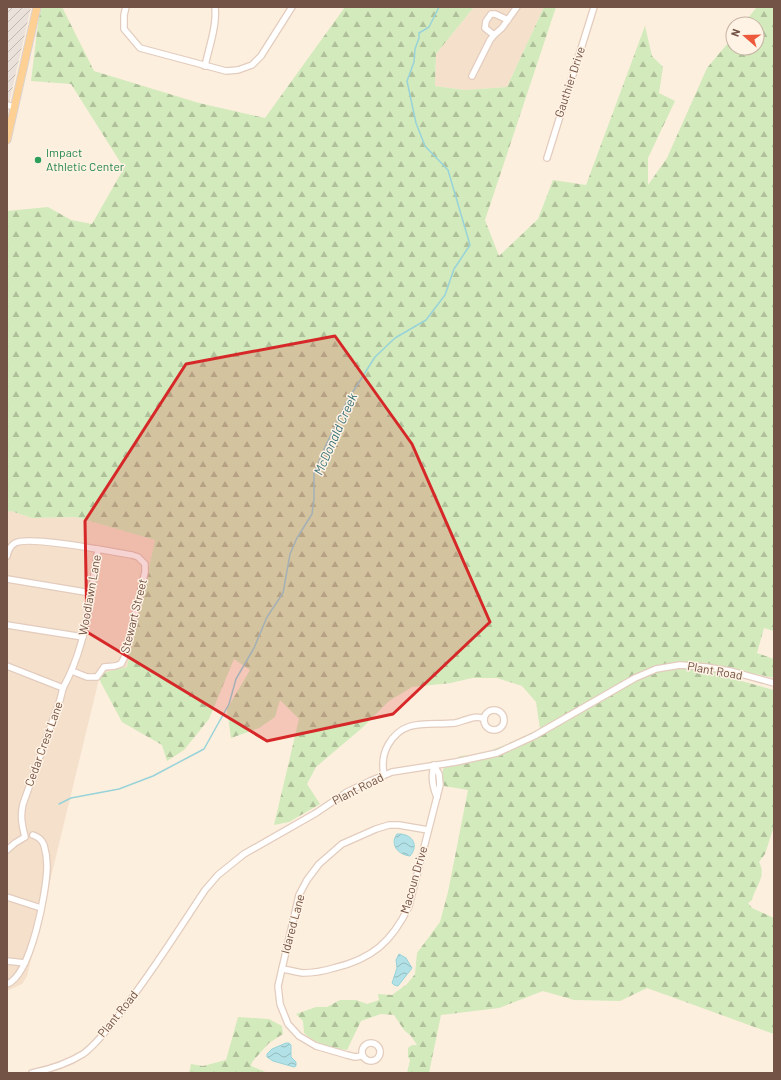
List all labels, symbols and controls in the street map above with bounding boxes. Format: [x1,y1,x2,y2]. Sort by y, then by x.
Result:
north arrow [725,16,765,56]
text: N [728,27,742,38]
street label: Gauthier Drive [551,45,587,119]
place label: Impact Athletic Center [46,145,125,173]
marker: Impact Athletic Center [33,155,43,165]
water label: McDonald Creek [310,390,361,478]
street label: Woodlawn Lane [75,553,103,636]
street label: Stewart Street [117,577,149,654]
street label: Plant Road [686,658,744,682]
street label: Cedar Crest Lane [21,699,65,788]
street label: Plant Road [330,769,386,807]
street label: Macoun Drive [397,844,429,915]
street label: Idared Lane [277,892,307,955]
street label: Plant Road [94,987,140,1039]

